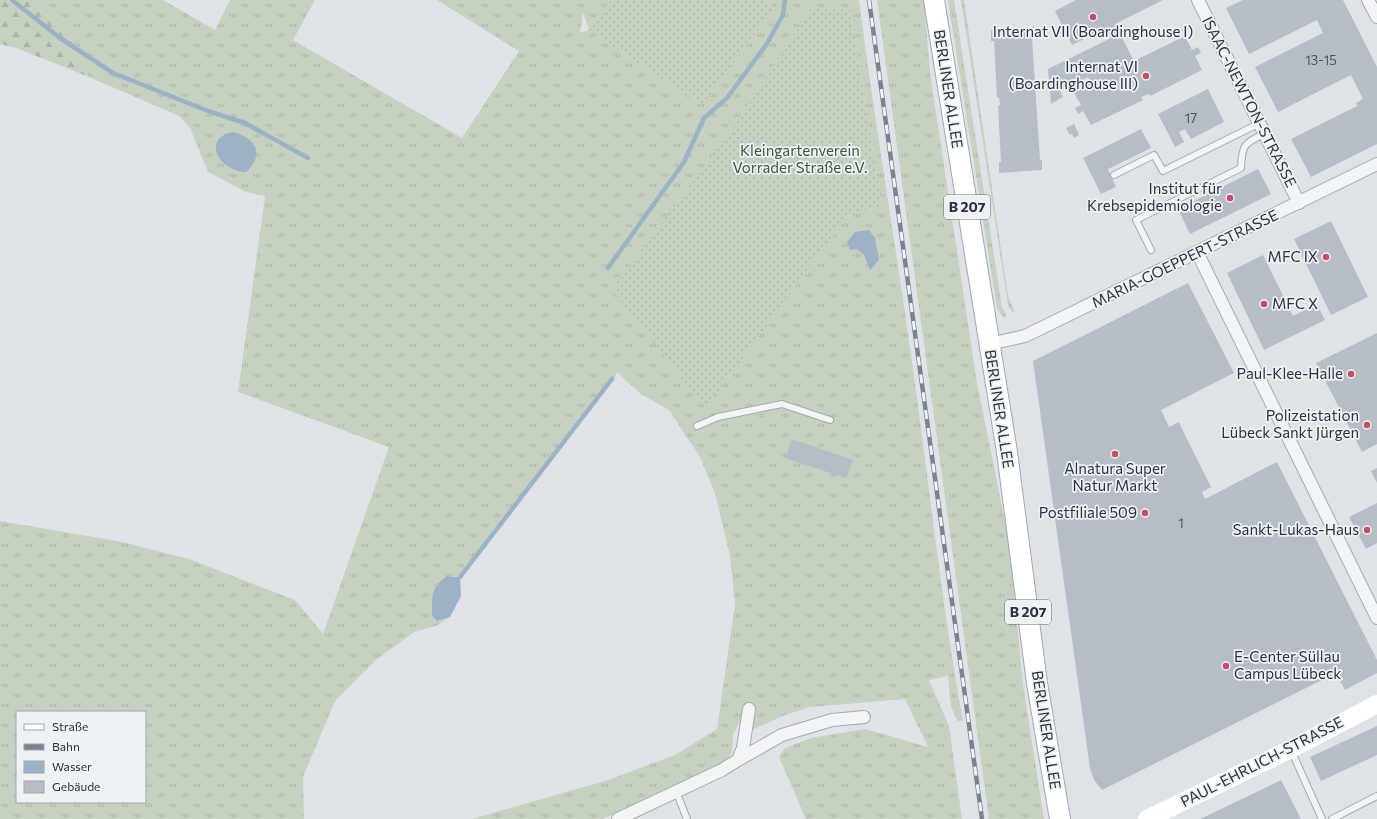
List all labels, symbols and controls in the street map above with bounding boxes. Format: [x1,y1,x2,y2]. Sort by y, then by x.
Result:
marker: Internat VII (Boardinghouse I) [1088,12,1098,22]
street label: ISAAC-NEWTON-STRASSE [1199,13,1301,190]
place label: Internat VII (Boardinghouse I) [993,22,1193,40]
street label: BERLINER ALLEE [931,28,967,150]
house number: 13-15 [1305,52,1337,68]
place label: Internat VI (Boardinghouse III) [1009,57,1138,92]
marker: Internat VI (Boardinghouse III) [1141,71,1151,81]
house number: 17 [1185,110,1197,126]
park label: Kleingartenverein Vorrader Straße e.V. [732,141,868,176]
place label: Institut für Krebsepidemiologie [1087,179,1222,214]
marker: Institut für Krebsepidemiologie [1225,193,1235,203]
road number: B 207 [944,195,990,219]
street label: MARIA-GOEPPERT-STRASSE [1088,205,1281,311]
place label: MFC IX [1268,247,1318,265]
marker: MFC IX [1321,252,1331,262]
place label: MFC X [1272,294,1318,312]
marker: MFC X [1259,299,1269,309]
street label: BERLINER ALLEE [982,348,1018,470]
place label: Paul-Klee-Halle [1237,364,1343,382]
marker: Paul-Klee-Halle [1346,369,1356,379]
place label: Polizeistation Lübeck Sankt Jürgen [1221,406,1359,441]
marker: Polizeistation Lübeck Sankt Jürgen [1362,420,1372,430]
marker: Alnatura Super Natur Markt [1110,449,1120,459]
place label: Alnatura Super Natur Markt [1064,459,1166,494]
place label: Postfiliale 509 [1039,503,1137,521]
marker: Postfiliale 509 [1140,508,1150,518]
house number: 1 [1178,515,1184,531]
place label: Sankt-Lukas-Haus [1233,520,1359,538]
marker: Sankt-Lukas-Haus [1362,525,1372,535]
road number: B 207 [1005,600,1051,624]
place label: E-Center Süllau Campus Lübeck [1234,647,1341,682]
marker: E-Center Süllau Campus Lübeck [1221,661,1231,671]
street label: BERLINER ALLEE [1029,669,1065,791]
legend [16,711,146,803]
street label: PAUL-EHRLICH-STRASSE [1177,712,1346,810]
text: Straße [52,719,88,733]
text: Bahn [52,739,80,753]
text: Wasser [52,759,92,773]
text: Gebäude [52,779,100,793]

